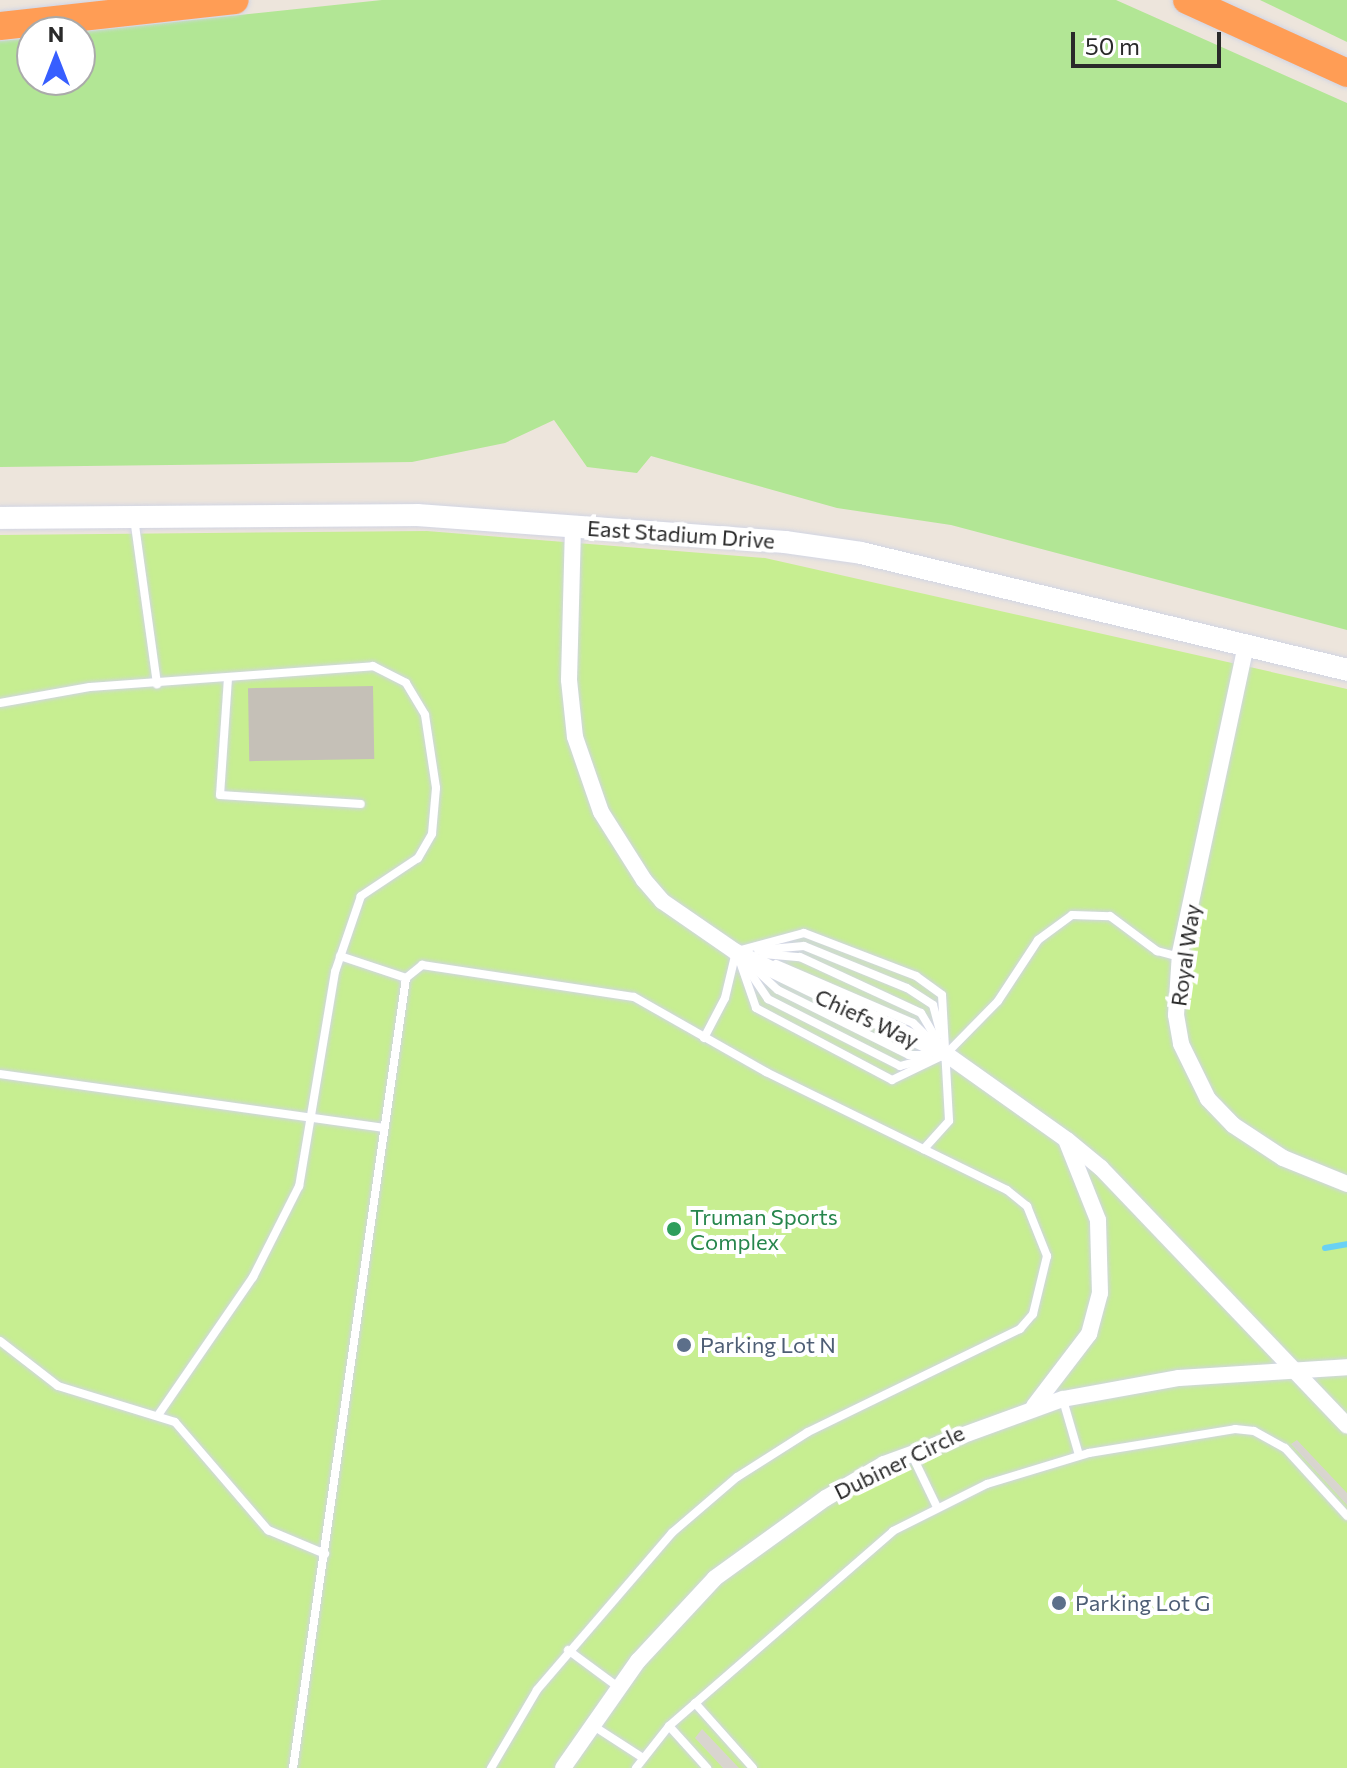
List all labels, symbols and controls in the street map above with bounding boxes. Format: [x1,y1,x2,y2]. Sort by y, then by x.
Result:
north arrow [16,16,96,96]
scale bar [1075,16,1225,66]
text: N [48,20,64,47]
text: 50 m [1085,31,1140,60]
street label: East Stadium Drive [586,514,776,554]
street label: Royal Way [1165,902,1205,1008]
street label: Chiefs Way [811,983,923,1053]
place label: Truman Sports Complex [690,1203,838,1254]
marker: Truman Sports Complex [665,1220,683,1238]
place label: Parking Lot N [700,1332,836,1358]
marker: Parking Lot N [675,1336,693,1354]
street label: Dubiner Circle [830,1419,968,1505]
place label: Parking Lot G [1075,1590,1210,1616]
marker: Parking Lot G [1050,1594,1068,1612]

